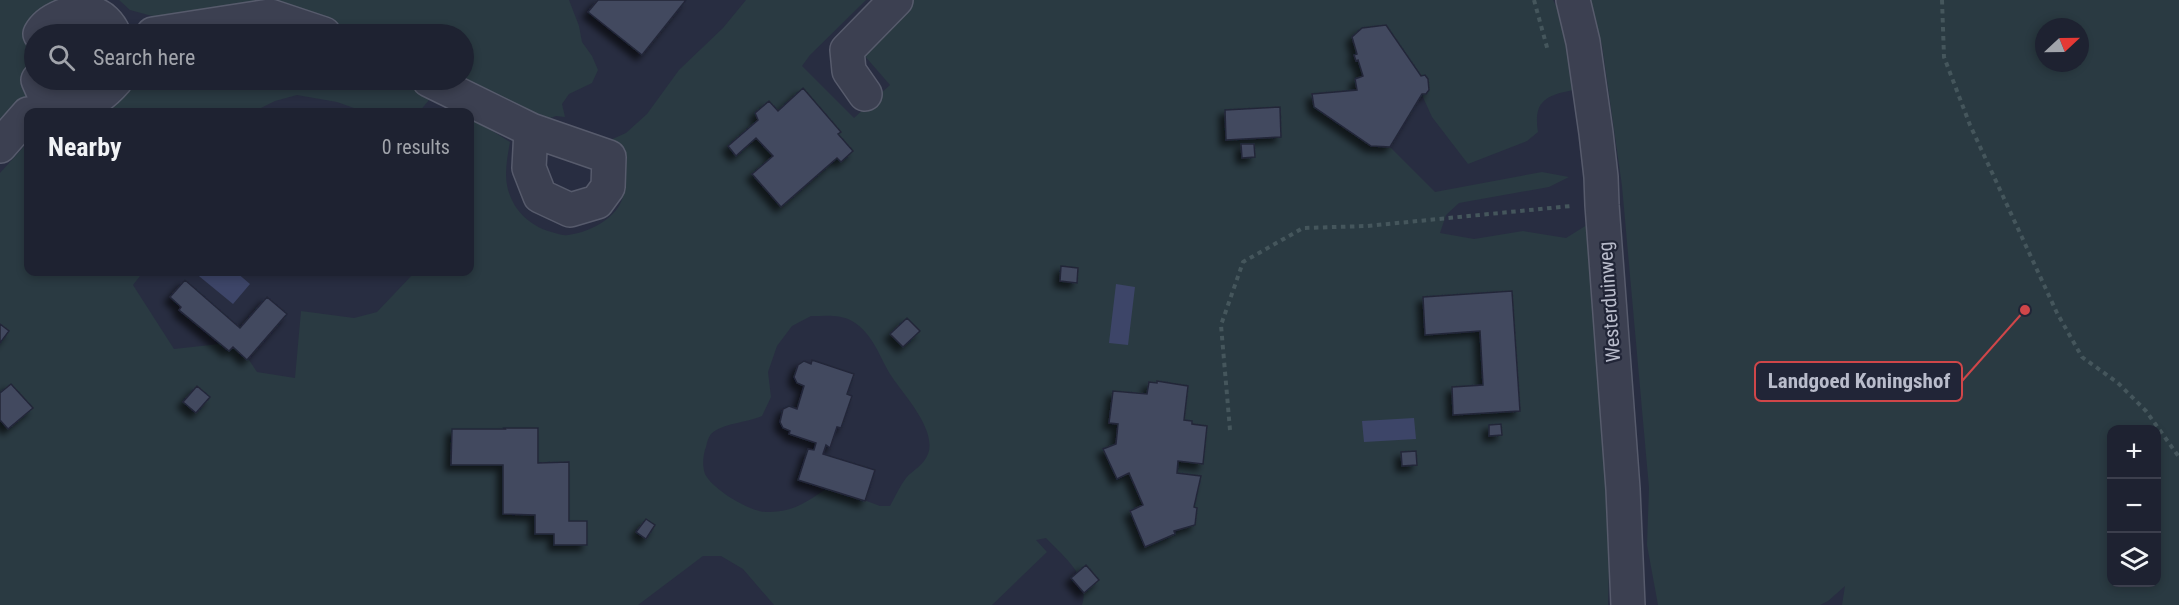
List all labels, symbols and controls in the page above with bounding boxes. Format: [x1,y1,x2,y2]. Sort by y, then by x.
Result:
north arrow [2035,18,2089,72]
search box [24,24,474,90]
icon: search [45,41,78,74]
text: Search here [93,45,195,70]
text: Nearby [48,132,122,162]
text: 0 results [382,135,450,159]
street label: Westerduinweg [1593,241,1625,363]
callout: Landgoed Koningshof [1755,362,1962,401]
text: Landgoed Koningshof [1768,369,1950,393]
map controls [2107,425,2161,587]
button: + [2107,425,2161,479]
button: − [2107,479,2161,533]
button: layers [2107,533,2161,587]

